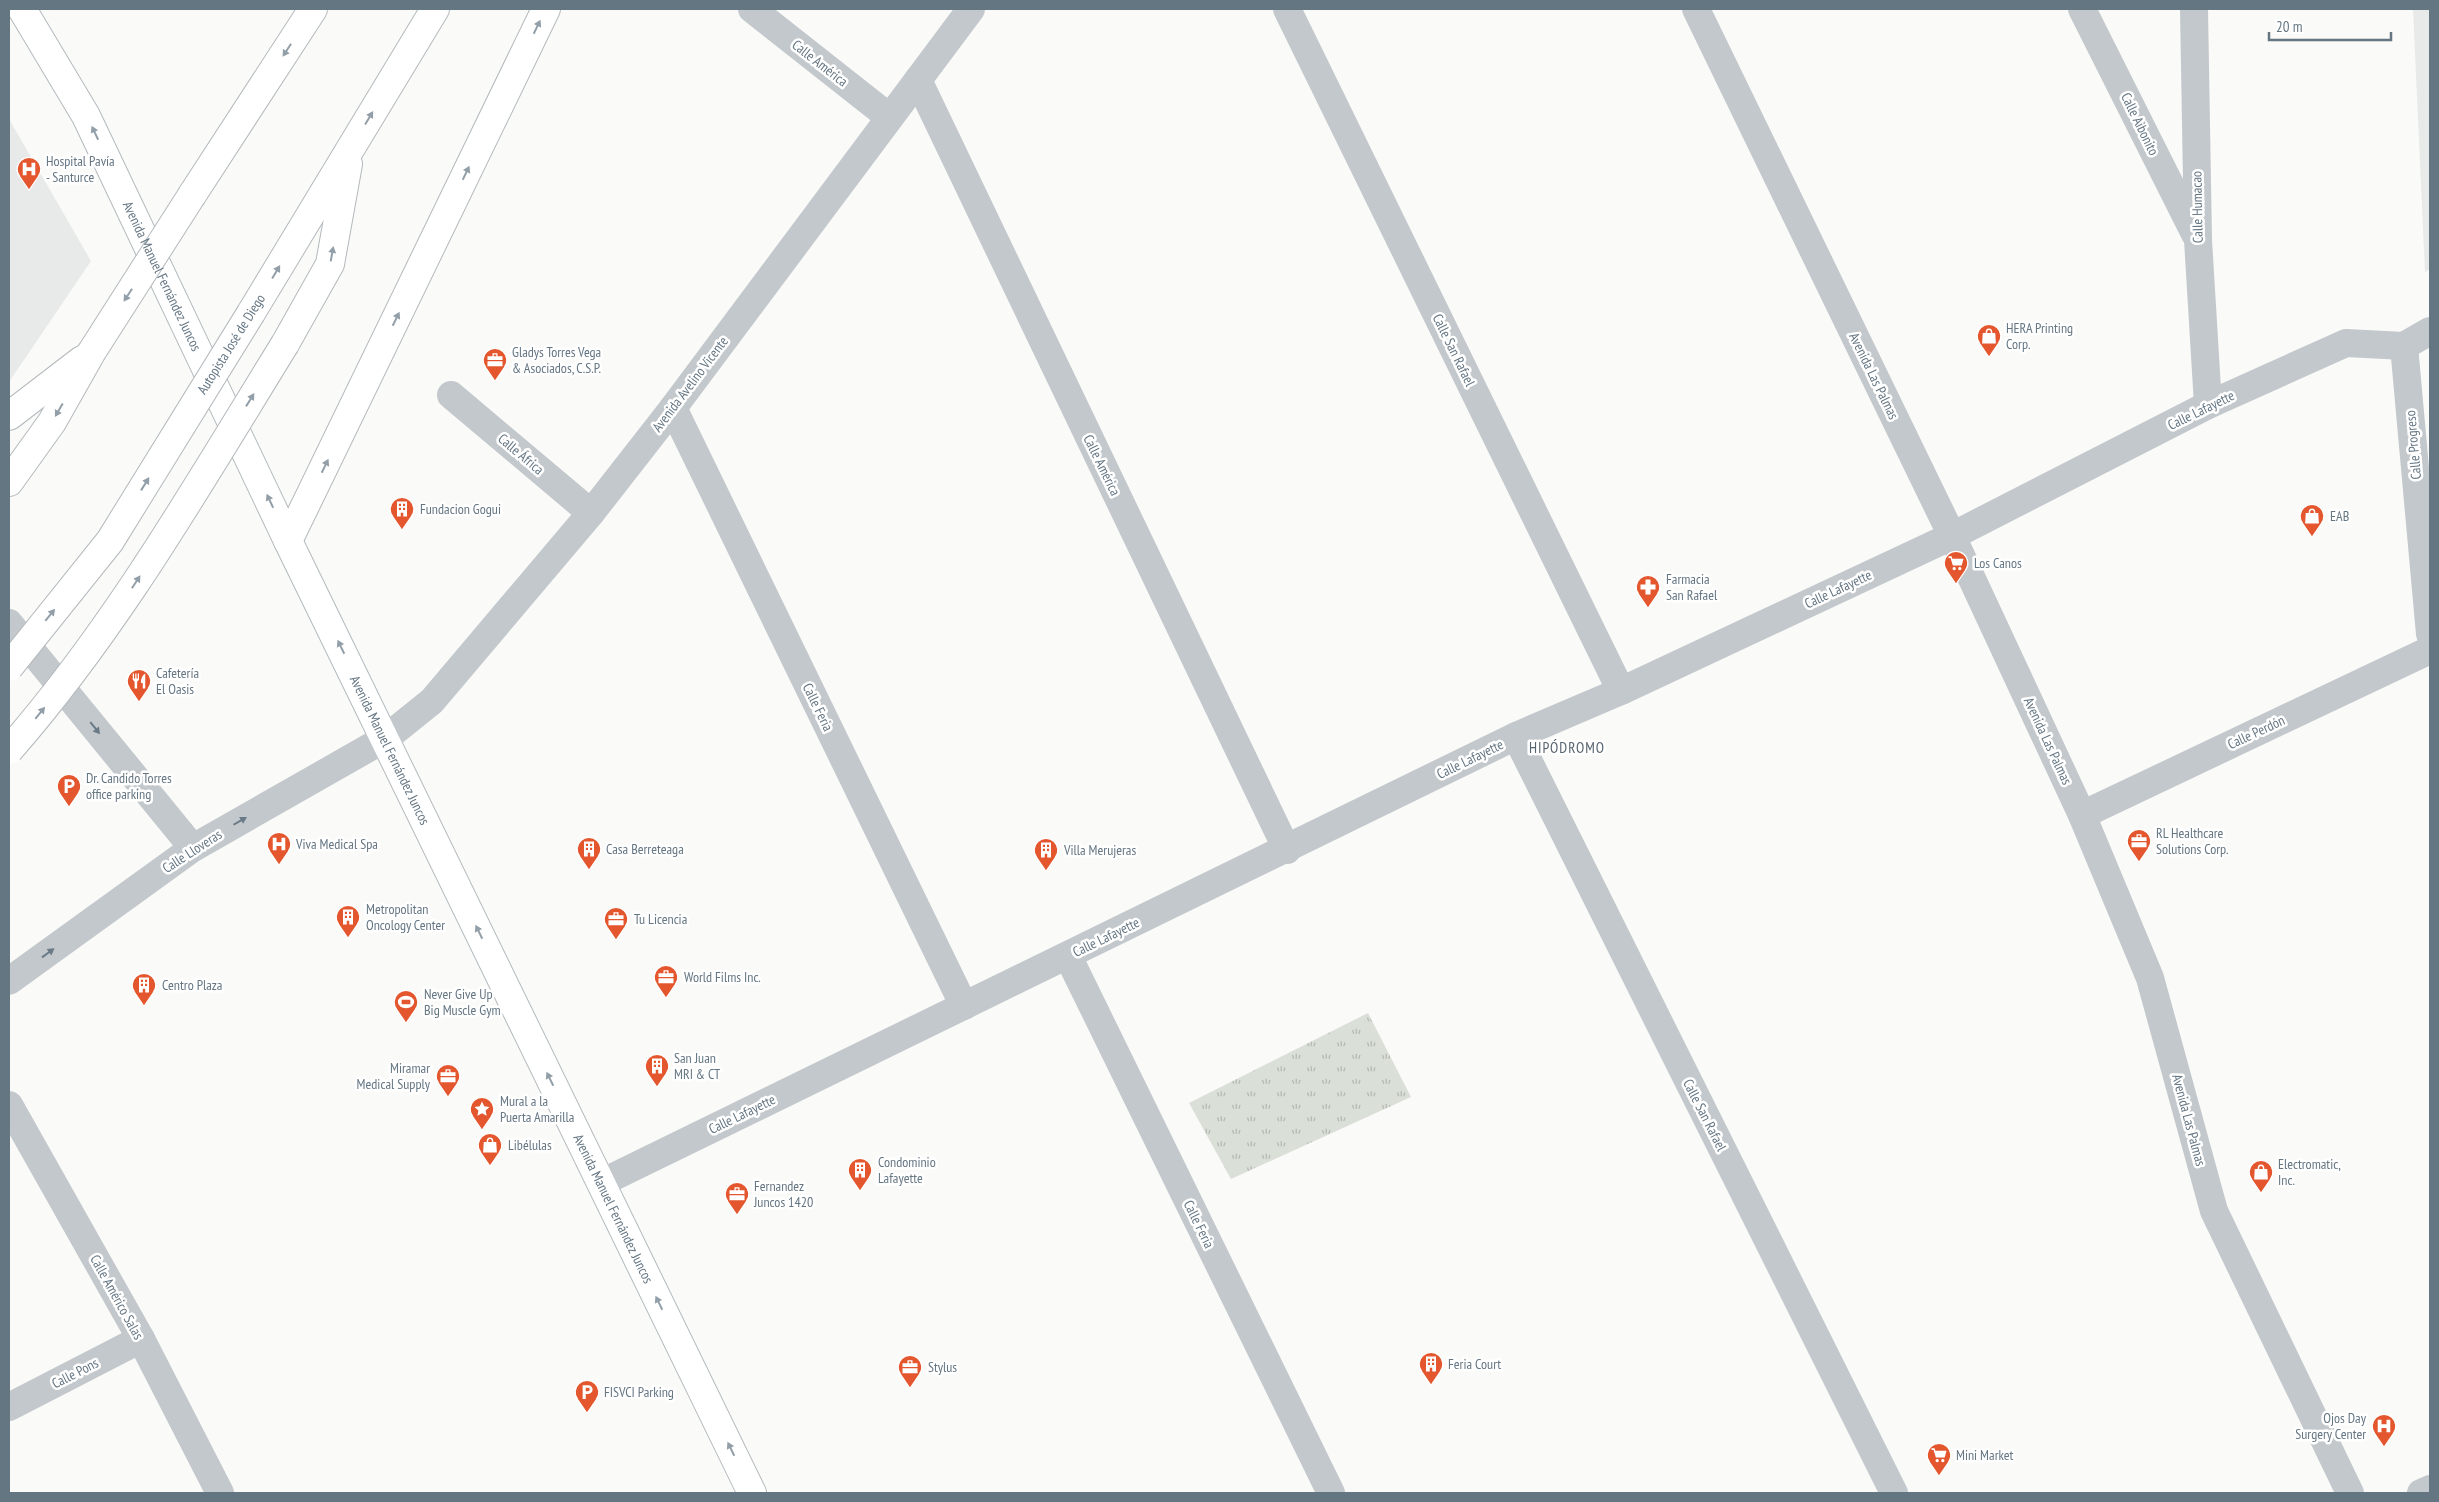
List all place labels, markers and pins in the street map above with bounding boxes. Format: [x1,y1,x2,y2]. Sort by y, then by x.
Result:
place label: Hospital Pavía - Santurce [46,152,115,186]
hospital icon: Hospital Pavía - Santurce [16,156,42,190]
place label: HERA Printing Corp. [2006,319,2073,353]
shop icon: HERA Printing Corp. [1976,323,2002,357]
place label: Gladys Torres Vega & Asociados, C.S.P. [512,343,601,377]
office icon: Gladys Torres Vega & Asociados, C.S.P. [482,347,508,381]
building icon: Fundacion Gogui [389,496,415,530]
place label: Fundacion Gogui [420,500,501,518]
shop icon: EAB [2299,503,2325,537]
place label: EAB [2330,507,2349,525]
supermarket icon: Los Canos [1943,550,1969,584]
place label: Los Canos [1974,554,2022,572]
place label: Farmacia San Rafael [1666,570,1718,604]
pharmacy icon: Farmacia San Rafael [1635,574,1661,608]
place label: Cafetería El Oasis [156,664,199,698]
restaurant icon: Cafetería El Oasis [126,668,152,702]
place label: Dr. Candido Torres office parking [86,769,172,803]
parking icon: Dr. Candido Torres office parking [56,773,82,807]
place label: RL Healthcare Solutions Corp. [2156,824,2229,858]
office icon: RL Healthcare Solutions Corp. [2126,828,2152,862]
hospital icon: Viva Medical Spa [266,831,292,865]
place label: Viva Medical Spa [295,835,378,853]
building icon: Casa Berreteaga [576,836,602,870]
building icon: Villa Merujeras [1033,837,1059,871]
place label: Casa Berreteaga [606,840,684,858]
place label: Villa Merujeras [1063,841,1136,859]
place label: Metropolitan Oncology Center [366,900,445,934]
building icon: Metropolitan Oncology Center [335,904,361,938]
office icon: Tu Licencia [603,906,629,940]
place label: Tu Licencia [634,910,687,928]
office icon: World Films Inc. [653,964,679,998]
place label: World Films Inc. [684,968,761,986]
building icon: Centro Plaza [131,972,157,1006]
place label: Centro Plaza [162,976,222,994]
place label: Never Give Up Big Muscle Gym [424,985,501,1019]
sports icon: Never Give Up Big Muscle Gym [393,989,419,1023]
place label: San Juan MRI & CT [674,1049,721,1083]
building icon: San Juan MRI & CT [644,1053,670,1087]
place label: Miramar Medical Supply [357,1059,431,1093]
office icon: Miramar Medical Supply [435,1063,461,1097]
place label: Mural a la Puerta Amarilla [500,1092,574,1126]
place icon: Mural a la Puerta Amarilla [469,1096,495,1130]
shop icon: Libélulas [477,1132,503,1166]
place label: Libélulas [508,1136,552,1154]
place label: Condominio Lafayette [878,1153,936,1187]
place label: Electromatic, Inc. [2278,1155,2341,1189]
building icon: Condominio Lafayette [847,1157,873,1191]
shop icon: Electromatic, Inc. [2248,1159,2274,1193]
place label: Fernandez Juncos 1420 [753,1177,813,1211]
office icon: Fernandez Juncos 1420 [724,1181,750,1215]
building icon: Feria Court [1418,1351,1444,1385]
office icon: Stylus [897,1354,923,1388]
place label: Feria Court [1448,1355,1501,1373]
place label: Stylus [928,1358,957,1376]
parking icon: FISVCI Parking [574,1379,600,1413]
place label: FISVCI Parking [604,1383,674,1401]
place label: Ojos Day Surgery Center [2295,1409,2367,1443]
hospital icon: Ojos Day Surgery Center [2371,1413,2397,1447]
supermarket icon: Mini Market [1926,1442,1952,1476]
place label: Mini Market [1956,1446,2014,1464]

